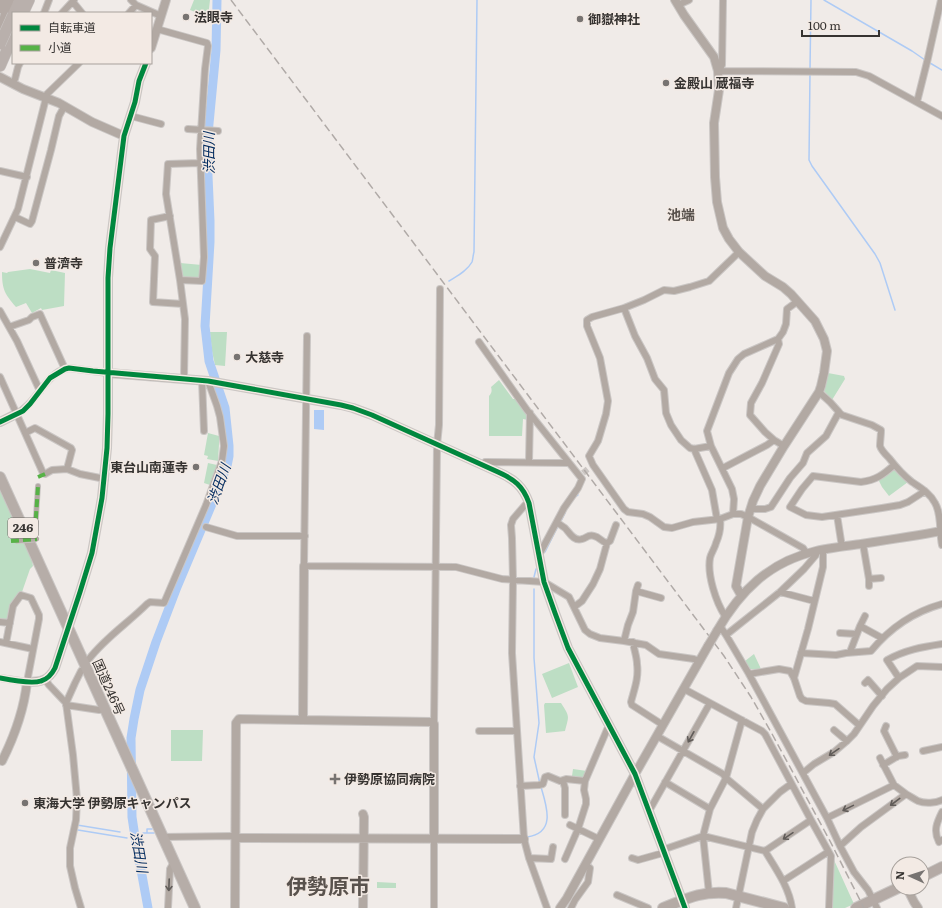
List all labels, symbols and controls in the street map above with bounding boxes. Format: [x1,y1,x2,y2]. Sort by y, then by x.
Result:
place label: 法眼寺 [194,7,233,26]
place label: 御嶽神社 [588,9,640,28]
legend [12,12,152,64]
marker: 法眼寺 [181,12,191,22]
scale bar [802,12,879,38]
marker: 御嶽神社 [575,14,585,24]
text: 100 m [808,16,841,34]
text: 自転車道 [48,18,96,36]
text: 小道 [48,38,72,56]
place label: 金殿山 蔵福寺 [674,73,755,92]
marker: 金殿山 蔵福寺 [661,78,671,88]
water label: 渋田川 [198,130,218,174]
district label: 池端 [667,204,695,224]
place label: 普濟寺 [44,253,83,272]
marker: 普濟寺 [31,258,41,268]
place label: 大慈寺 [245,347,284,366]
marker: 大慈寺 [232,352,242,362]
place label: 東台山南蓮寺 [110,457,188,476]
water label: 渋田川 [201,459,235,507]
marker: 東台山南蓮寺 [191,462,201,472]
road number: 246 [8,518,38,538]
street label: 国道246号 [89,656,130,718]
one-way arrow [686,731,694,743]
one-way arrow [828,748,839,756]
place label: 伊勢原協同病院 [344,769,435,788]
marker: 伊勢原協同病院 [329,773,341,785]
place label: 東海大学 伊勢原キャンパス [33,793,192,812]
marker: 東海大学 伊勢原キャンパス [20,798,30,808]
one-way arrow [889,798,900,807]
one-way arrow [842,805,854,812]
water label: 渋田川 [126,829,154,876]
one-way arrow [783,832,794,840]
north arrow [890,856,930,896]
district label: 伊勢原市 [286,869,370,900]
text: N [891,870,907,880]
one-way arrow [165,878,173,891]

